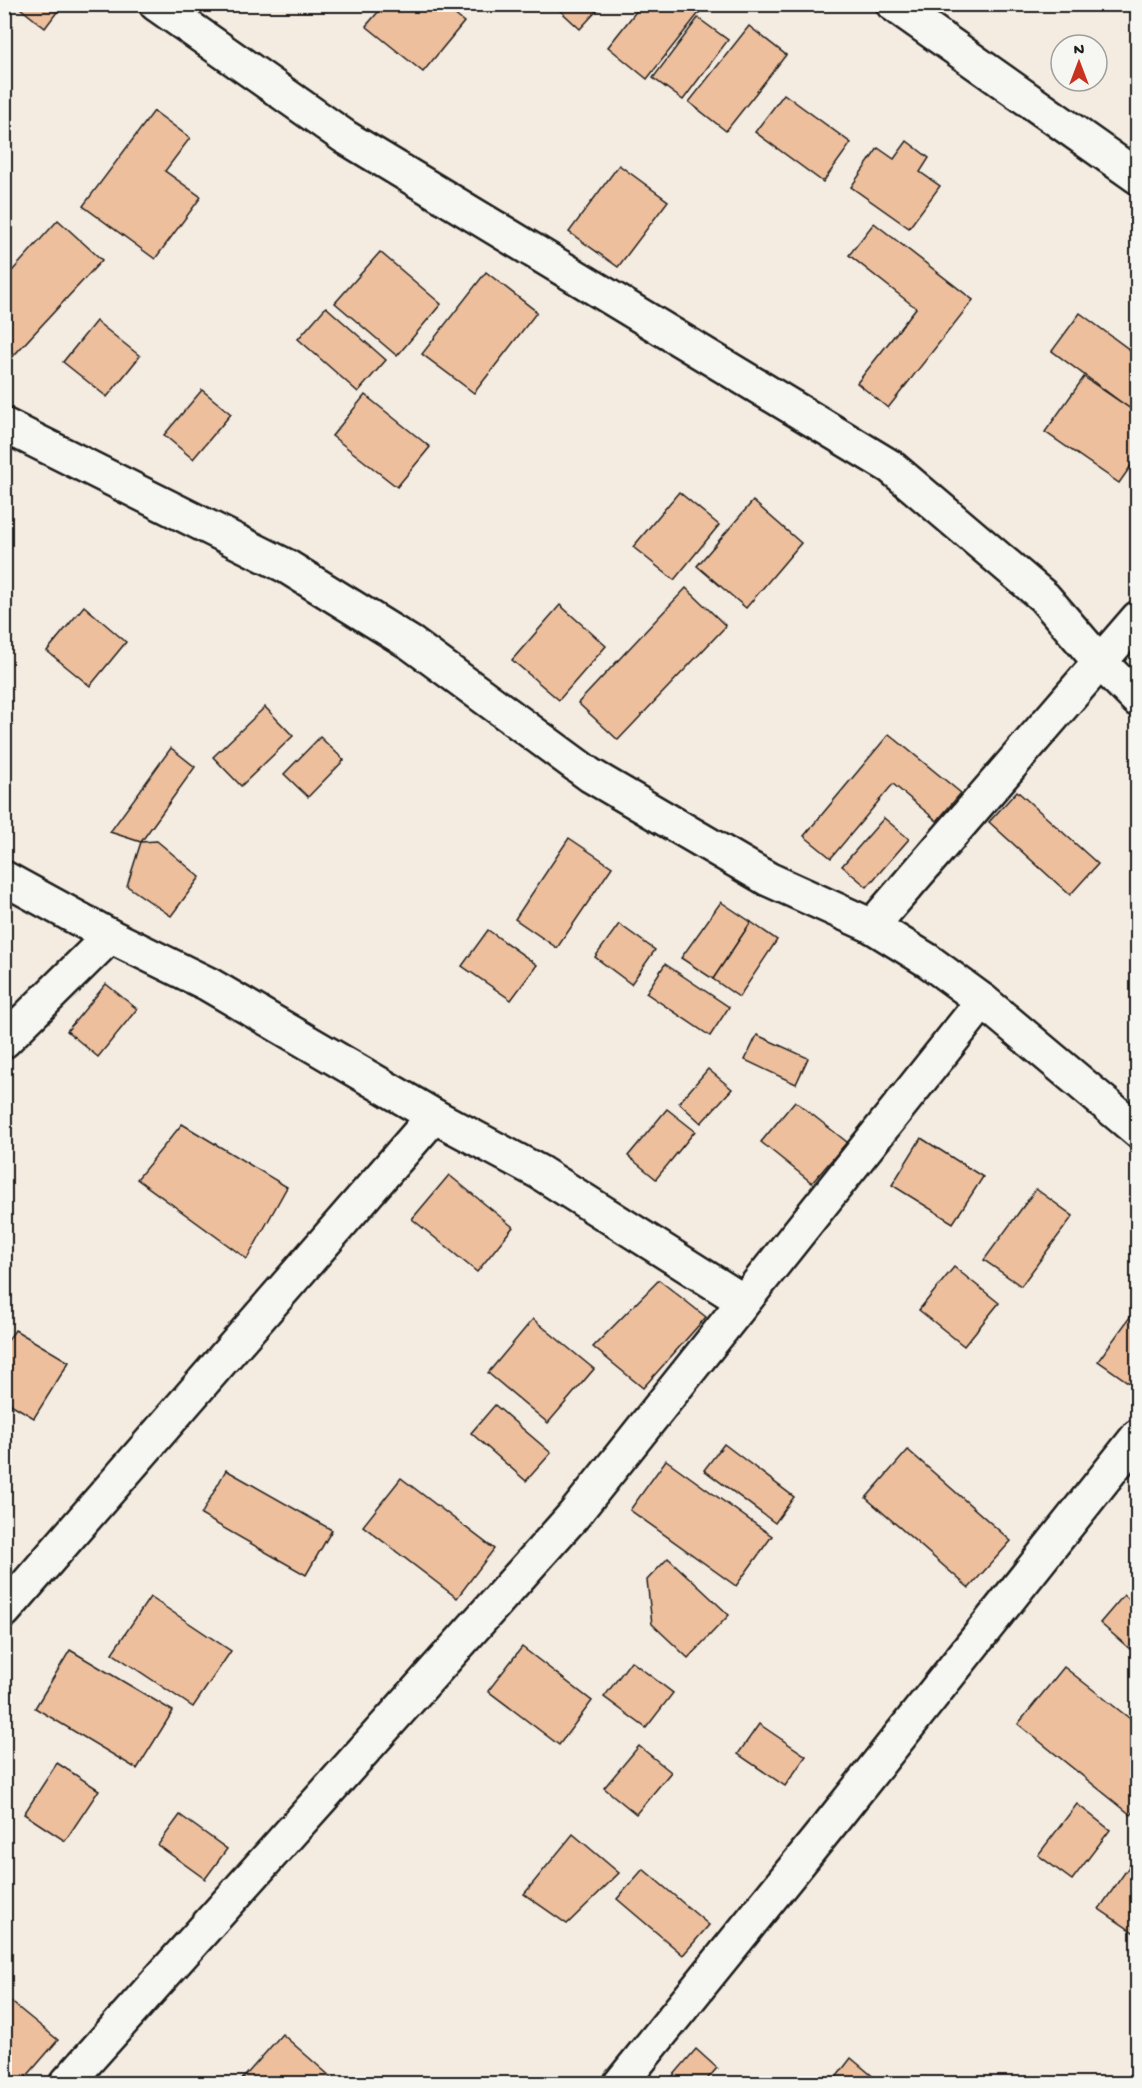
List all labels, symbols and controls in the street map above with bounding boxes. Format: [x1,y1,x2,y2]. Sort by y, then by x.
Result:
north arrow [1049,33,1109,93]
text: N [1074,42,1085,61]

